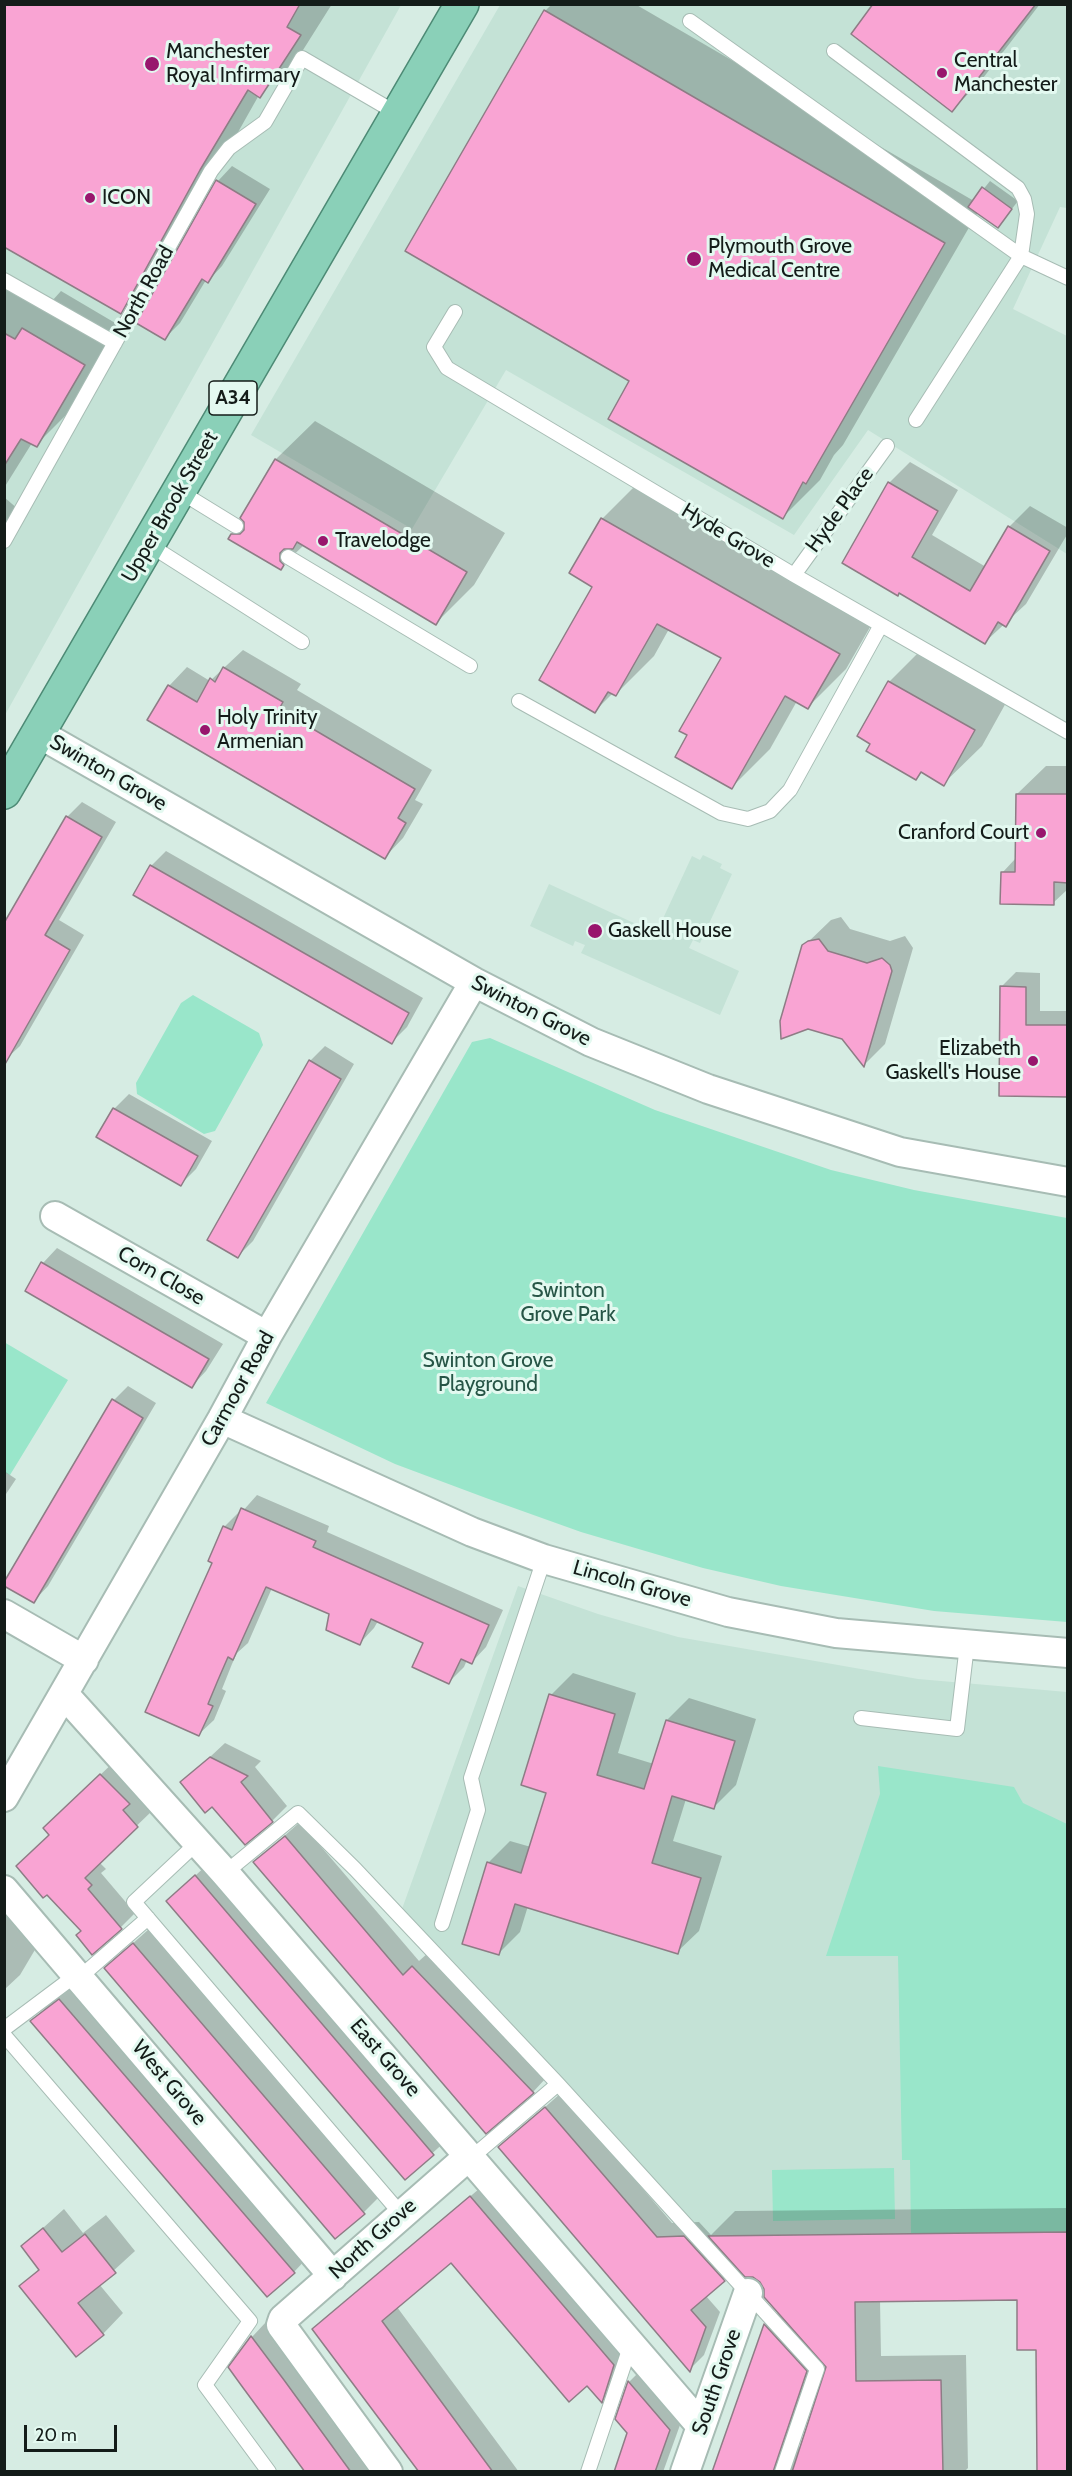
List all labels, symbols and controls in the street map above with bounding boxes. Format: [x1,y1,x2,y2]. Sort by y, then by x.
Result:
place label: Manchester Royal Infirmary [166,39,300,89]
place label: Central Manchester [954,48,1057,98]
marker: Manchester Royal Infirmary [143,55,161,73]
marker: Central Manchester [935,66,949,80]
place label: ICON [102,185,151,211]
marker: ICON [83,191,97,205]
place label: Plymouth Grove Medical Centre [708,234,852,284]
street label: North Road [108,242,180,342]
marker: Plymouth Grove Medical Centre [685,250,703,268]
road number: A34 [209,381,257,415]
street label: Upper Brook Street [117,427,223,587]
street label: Hyde Place [801,462,879,558]
street label: Hyde Grove [677,498,779,574]
place label: Travelodge [335,528,431,554]
marker: Travelodge [316,534,330,548]
place label: Holy Trinity Armenian [217,705,318,755]
marker: Holy Trinity Armenian [198,723,212,737]
street label: Swinton Grove [45,729,171,817]
place label: Cranford Court [898,820,1029,846]
marker: Cranford Court [1034,826,1048,840]
place label: Gaskell House [608,918,732,944]
marker: Gaskell House [586,922,604,940]
street label: Swinton Grove [467,970,595,1052]
place label: Elizabeth Gaskell's House [885,1036,1021,1086]
marker: Elizabeth Gaskell's House [1026,1054,1040,1068]
street label: Corn Close [113,1241,209,1311]
park label: Swinton Grove Park [520,1278,616,1328]
street label: Carmoor Road [196,1327,280,1451]
park label: Swinton Grove Playground [423,1348,553,1398]
street label: Lincoln Grove [570,1555,694,1613]
street label: East Grove [344,2014,426,2102]
street label: West Grove [126,2035,212,2131]
street label: North Grove [324,2193,422,2285]
street label: South Grove [687,2326,747,2438]
scale bar [27,2413,120,2451]
text: 20 m [35,2424,77,2446]

